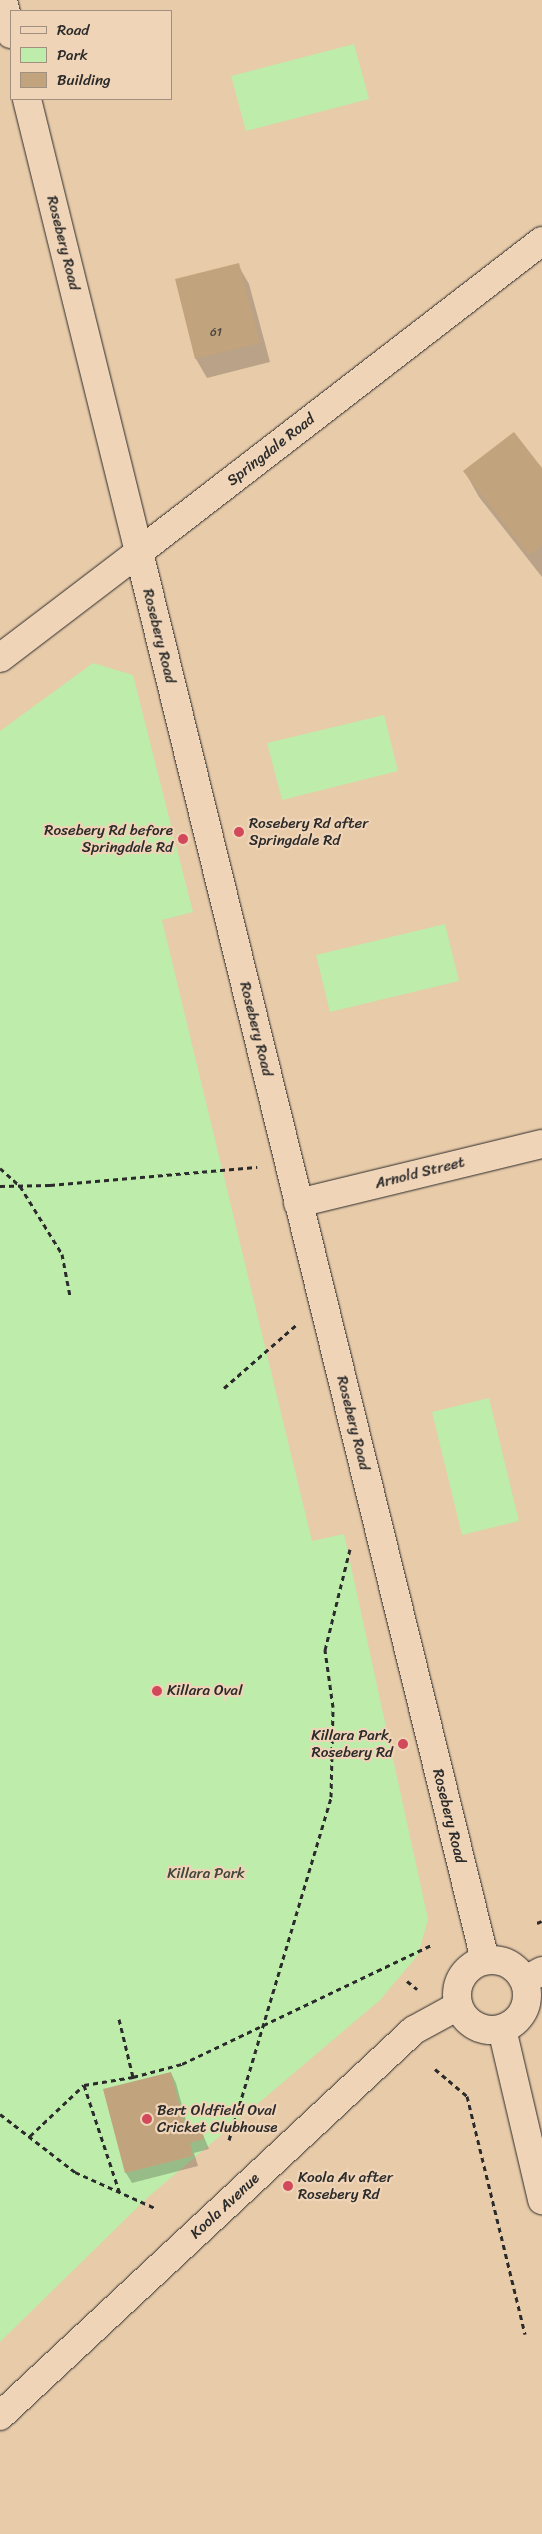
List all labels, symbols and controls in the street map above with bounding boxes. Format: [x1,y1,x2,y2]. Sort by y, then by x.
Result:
legend [10,10,172,100]
text: Road [57,17,89,43]
text: Park [57,42,88,68]
text: Building [57,67,111,93]
street label: Rosebery Road [43,194,83,292]
house number: 61 [210,326,222,340]
street label: Springdale Road [224,410,318,490]
street label: Rosebery Road [139,587,179,685]
place label: Rosebery Rd after Springdale Rd [249,814,368,849]
place label: Rosebery Rd before Springdale Rd [44,821,173,856]
marker: Rosebery Rd after Springdale Rd [233,826,245,838]
marker: Rosebery Rd before Springdale Rd [177,833,189,845]
street label: Rosebery Road [236,980,276,1078]
street label: Arnold Street [373,1153,467,1193]
street label: Rosebery Road [333,1374,373,1472]
place label: Killara Oval [167,1682,242,1700]
marker: Killara Oval [151,1685,163,1697]
place label: Killara Park, Rosebery Rd [311,1726,393,1761]
marker: Killara Park, Rosebery Rd [397,1738,409,1750]
street label: Rosebery Road [429,1767,469,1865]
park label: Killara Park [167,1865,245,1883]
place label: Bert Oldfield Oval Cricket Clubhouse [157,2101,278,2136]
marker: Bert Oldfield Oval Cricket Clubhouse [141,2113,153,2125]
place label: Koola Av after Rosebery Rd [298,2168,393,2203]
street label: Koola Avenue [187,2169,263,2243]
marker: Koola Av after Rosebery Rd [282,2180,294,2192]

